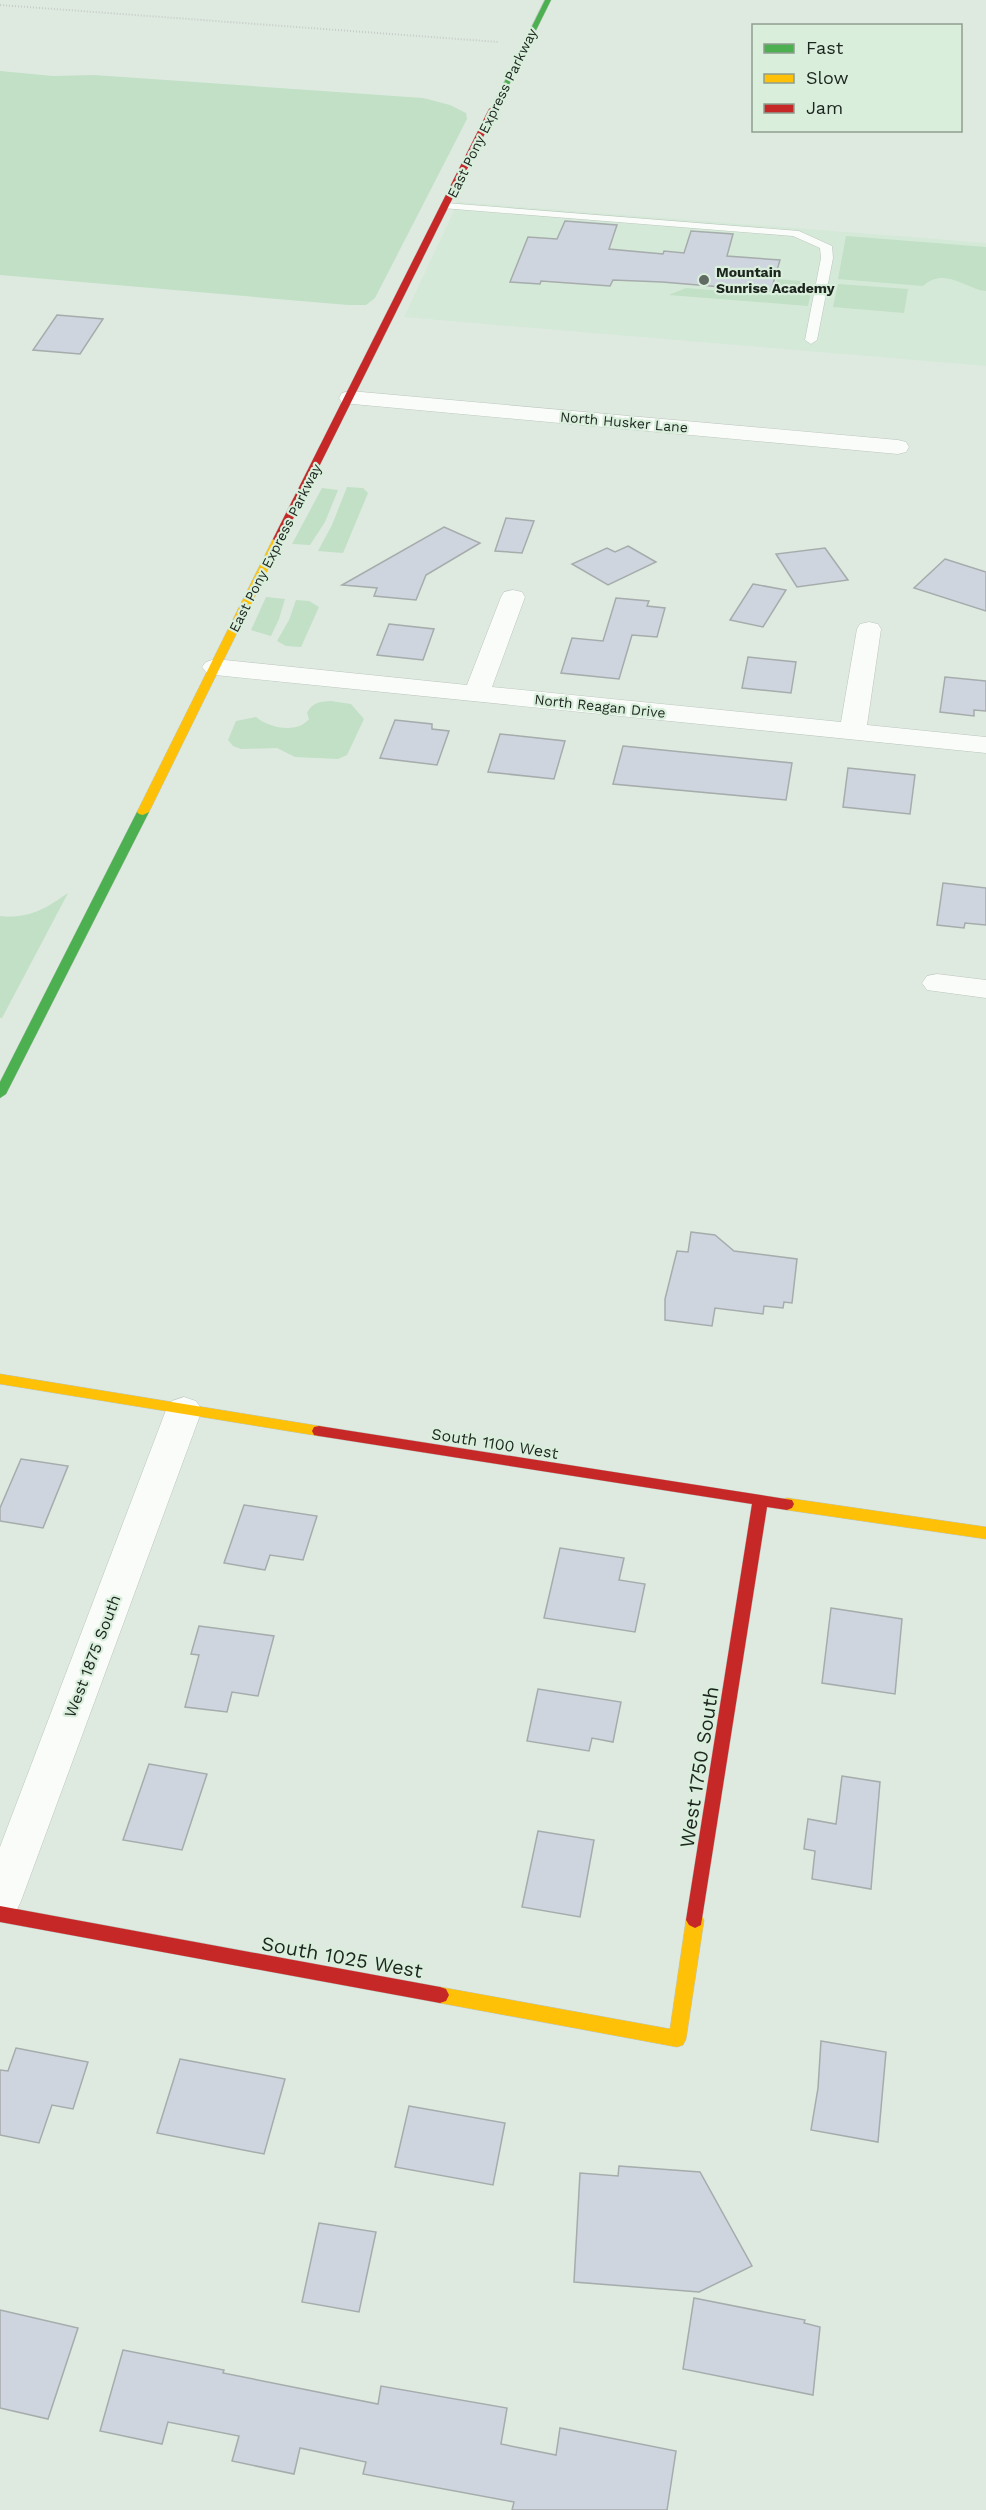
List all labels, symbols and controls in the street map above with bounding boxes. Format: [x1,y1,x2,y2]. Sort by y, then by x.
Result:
legend [752,24,962,132]
street label: East Pony Express Parkway [444,25,540,200]
text: Fast [806,37,844,58]
text: Slow [806,67,849,88]
text: Jam [806,97,843,118]
place label: Mountain Sunrise Academy [716,264,835,296]
marker: Mountain Sunrise Academy [697,273,711,287]
street label: North Husker Lane [559,408,689,436]
street label: East Pony Express Parkway [226,461,325,635]
street label: North Reagan Drive [534,691,666,721]
street label: South 1100 West [430,1424,560,1463]
street label: West 1875 South [60,1592,125,1720]
street label: West 1750 South [674,1684,724,1850]
street label: South 1025 West [260,1931,425,1983]

